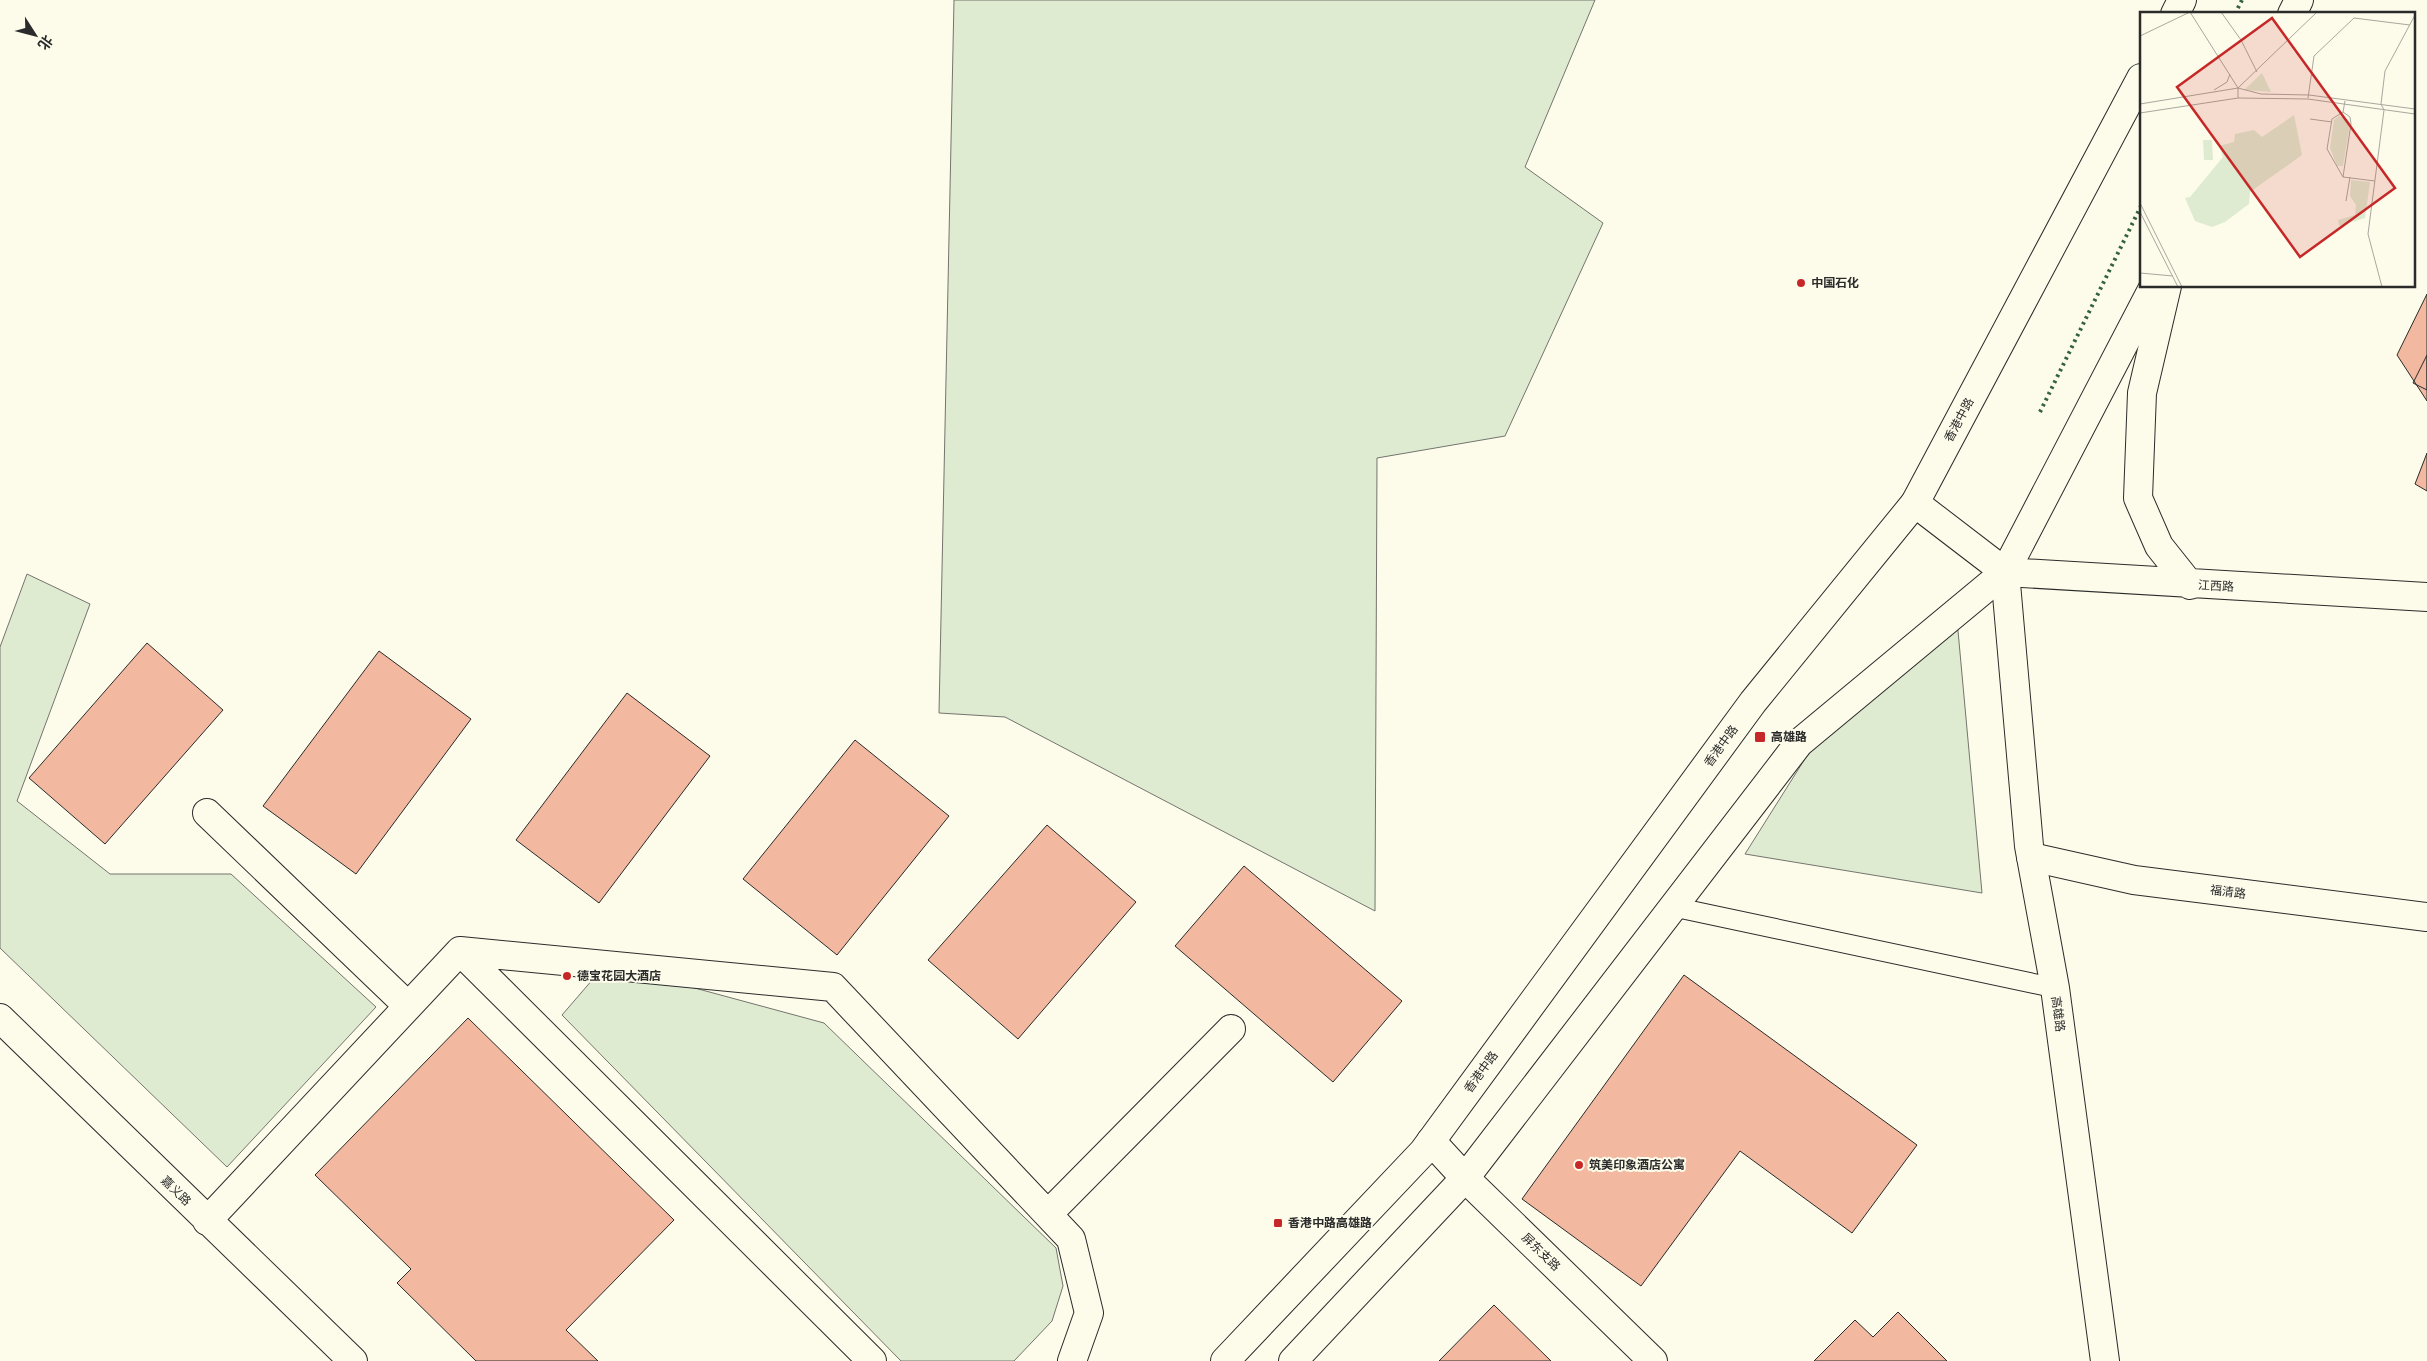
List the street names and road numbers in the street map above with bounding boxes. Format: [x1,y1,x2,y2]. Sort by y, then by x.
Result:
street label: 香港中路 [1940,395,1977,445]
street label: 江西路 [2198,576,2234,595]
street label: 香港中路 [1700,721,1742,770]
street label: 福清路 [2209,881,2247,902]
street label: 高雄路 [2048,995,2069,1033]
street label: 香港中路 [1460,1047,1502,1096]
street label: 嘉义路 [157,1172,195,1209]
street label: 屏东支路 [1518,1229,1565,1274]

